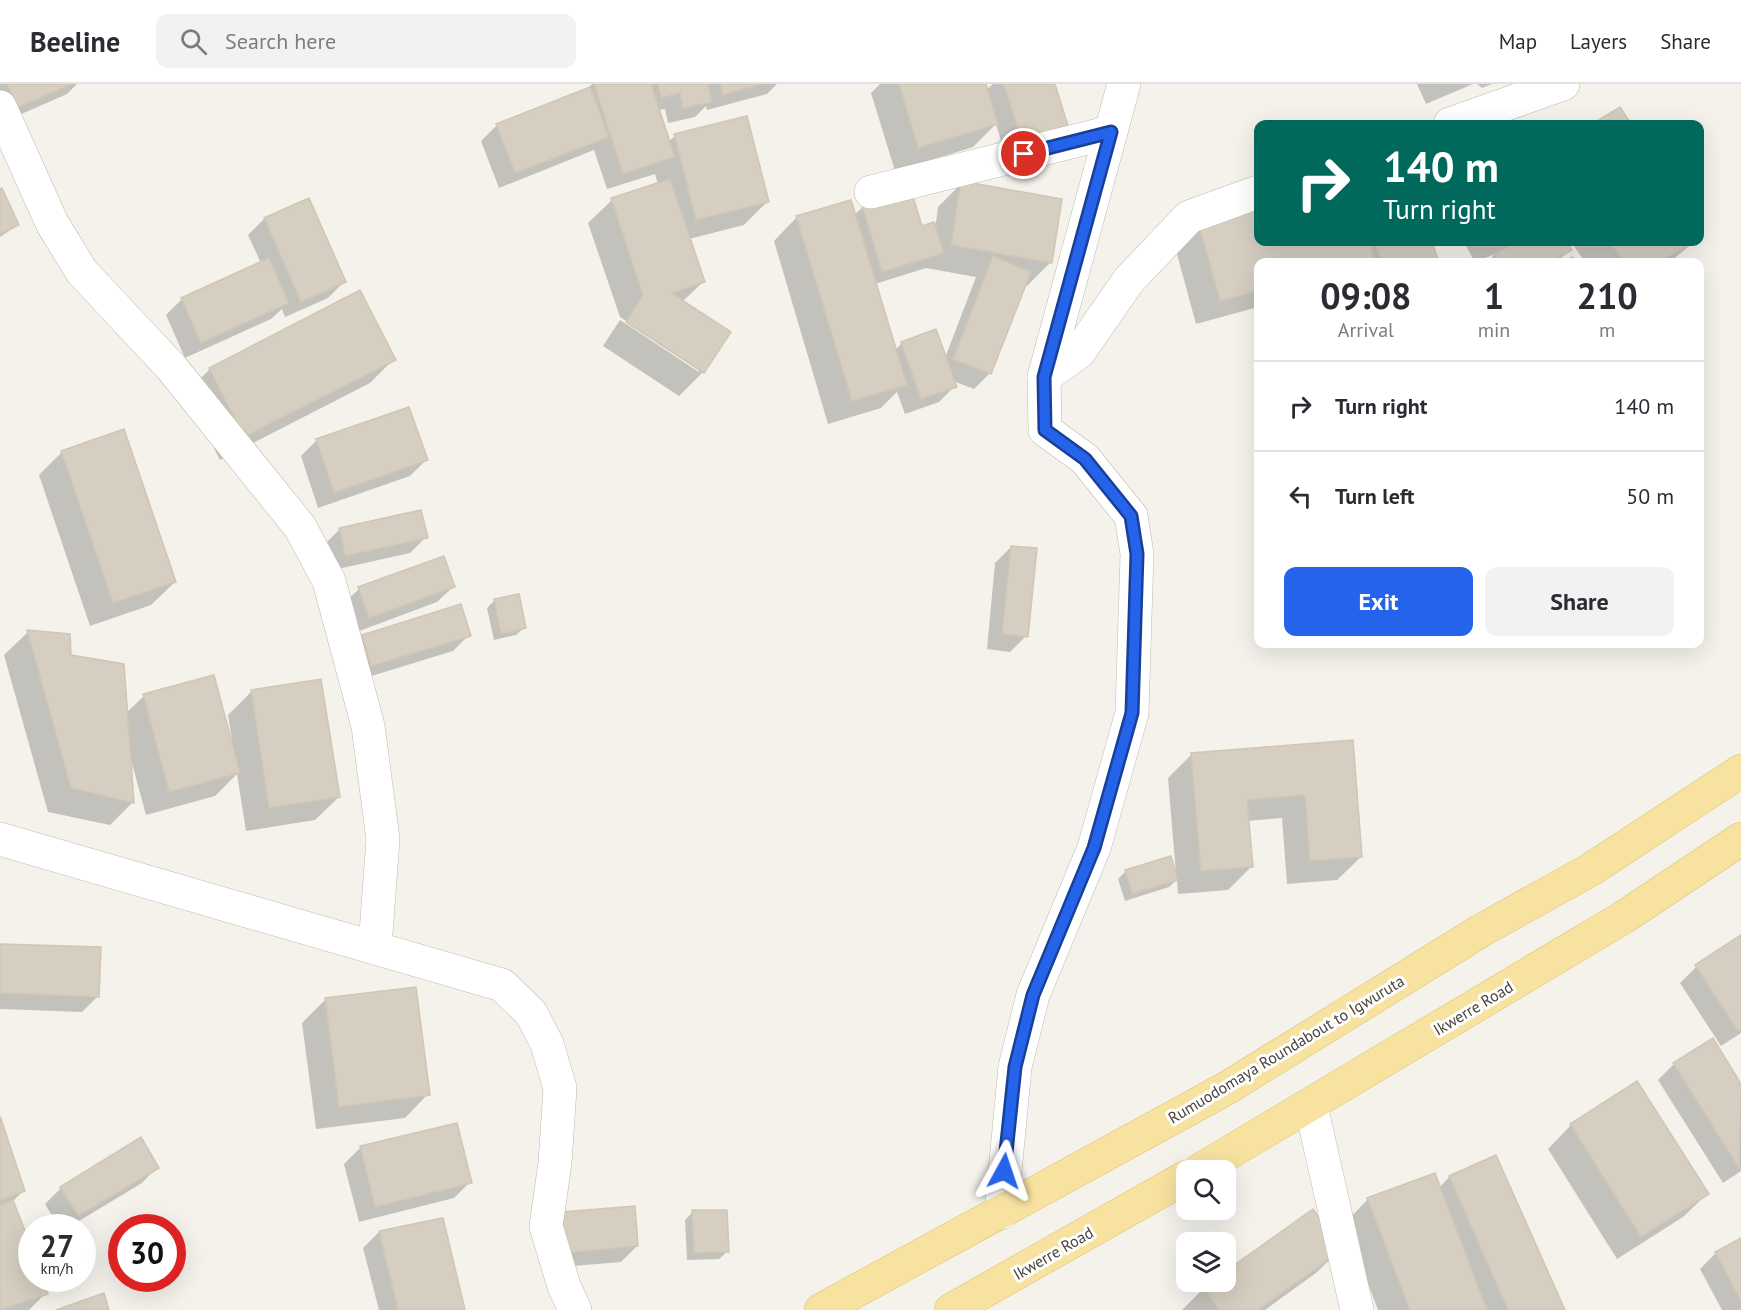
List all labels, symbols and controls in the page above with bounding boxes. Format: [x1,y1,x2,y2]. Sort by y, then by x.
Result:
search box [156,14,576,68]
text: Beeline [30,23,120,60]
icon: search [177,25,210,58]
text: Search here [225,27,336,55]
text: Map [1499,28,1537,55]
text: Layers [1570,28,1627,55]
text: Share [1660,28,1711,55]
pin [998,128,1049,179]
icon: arrive [1007,137,1040,170]
text: 140 m [1383,139,1499,194]
icon: right [1284,144,1362,222]
text: Turn right [1383,192,1496,226]
text: 09:08 [1320,272,1412,319]
text: 1 [1484,272,1504,319]
text: 210 [1577,272,1638,319]
text: Arrival [1338,317,1394,343]
text: min [1478,317,1510,343]
text: m [1599,317,1615,343]
icon: right [1284,390,1317,423]
text: Turn right [1335,392,1427,420]
text: 140 m [1614,392,1674,420]
icon: left [1284,480,1317,513]
text: Turn left [1335,482,1415,510]
text: 50 m [1626,482,1674,510]
button: Exit [1284,567,1473,636]
button: Share [1485,567,1674,636]
street label: Rumuodomaya Roundabout to Igwuruta [1164,970,1408,1128]
street label: Ikwerre Road [1430,976,1516,1040]
position arrow [972,1139,1036,1203]
map controls [1176,1160,1236,1292]
button: search [1176,1160,1236,1220]
speed limit sign: 30 [108,1214,186,1292]
street label: Ikwerre Road [1009,1222,1097,1284]
text: 27 [40,1226,74,1265]
button: layers [1176,1232,1236,1292]
text: km/h [41,1259,73,1278]

